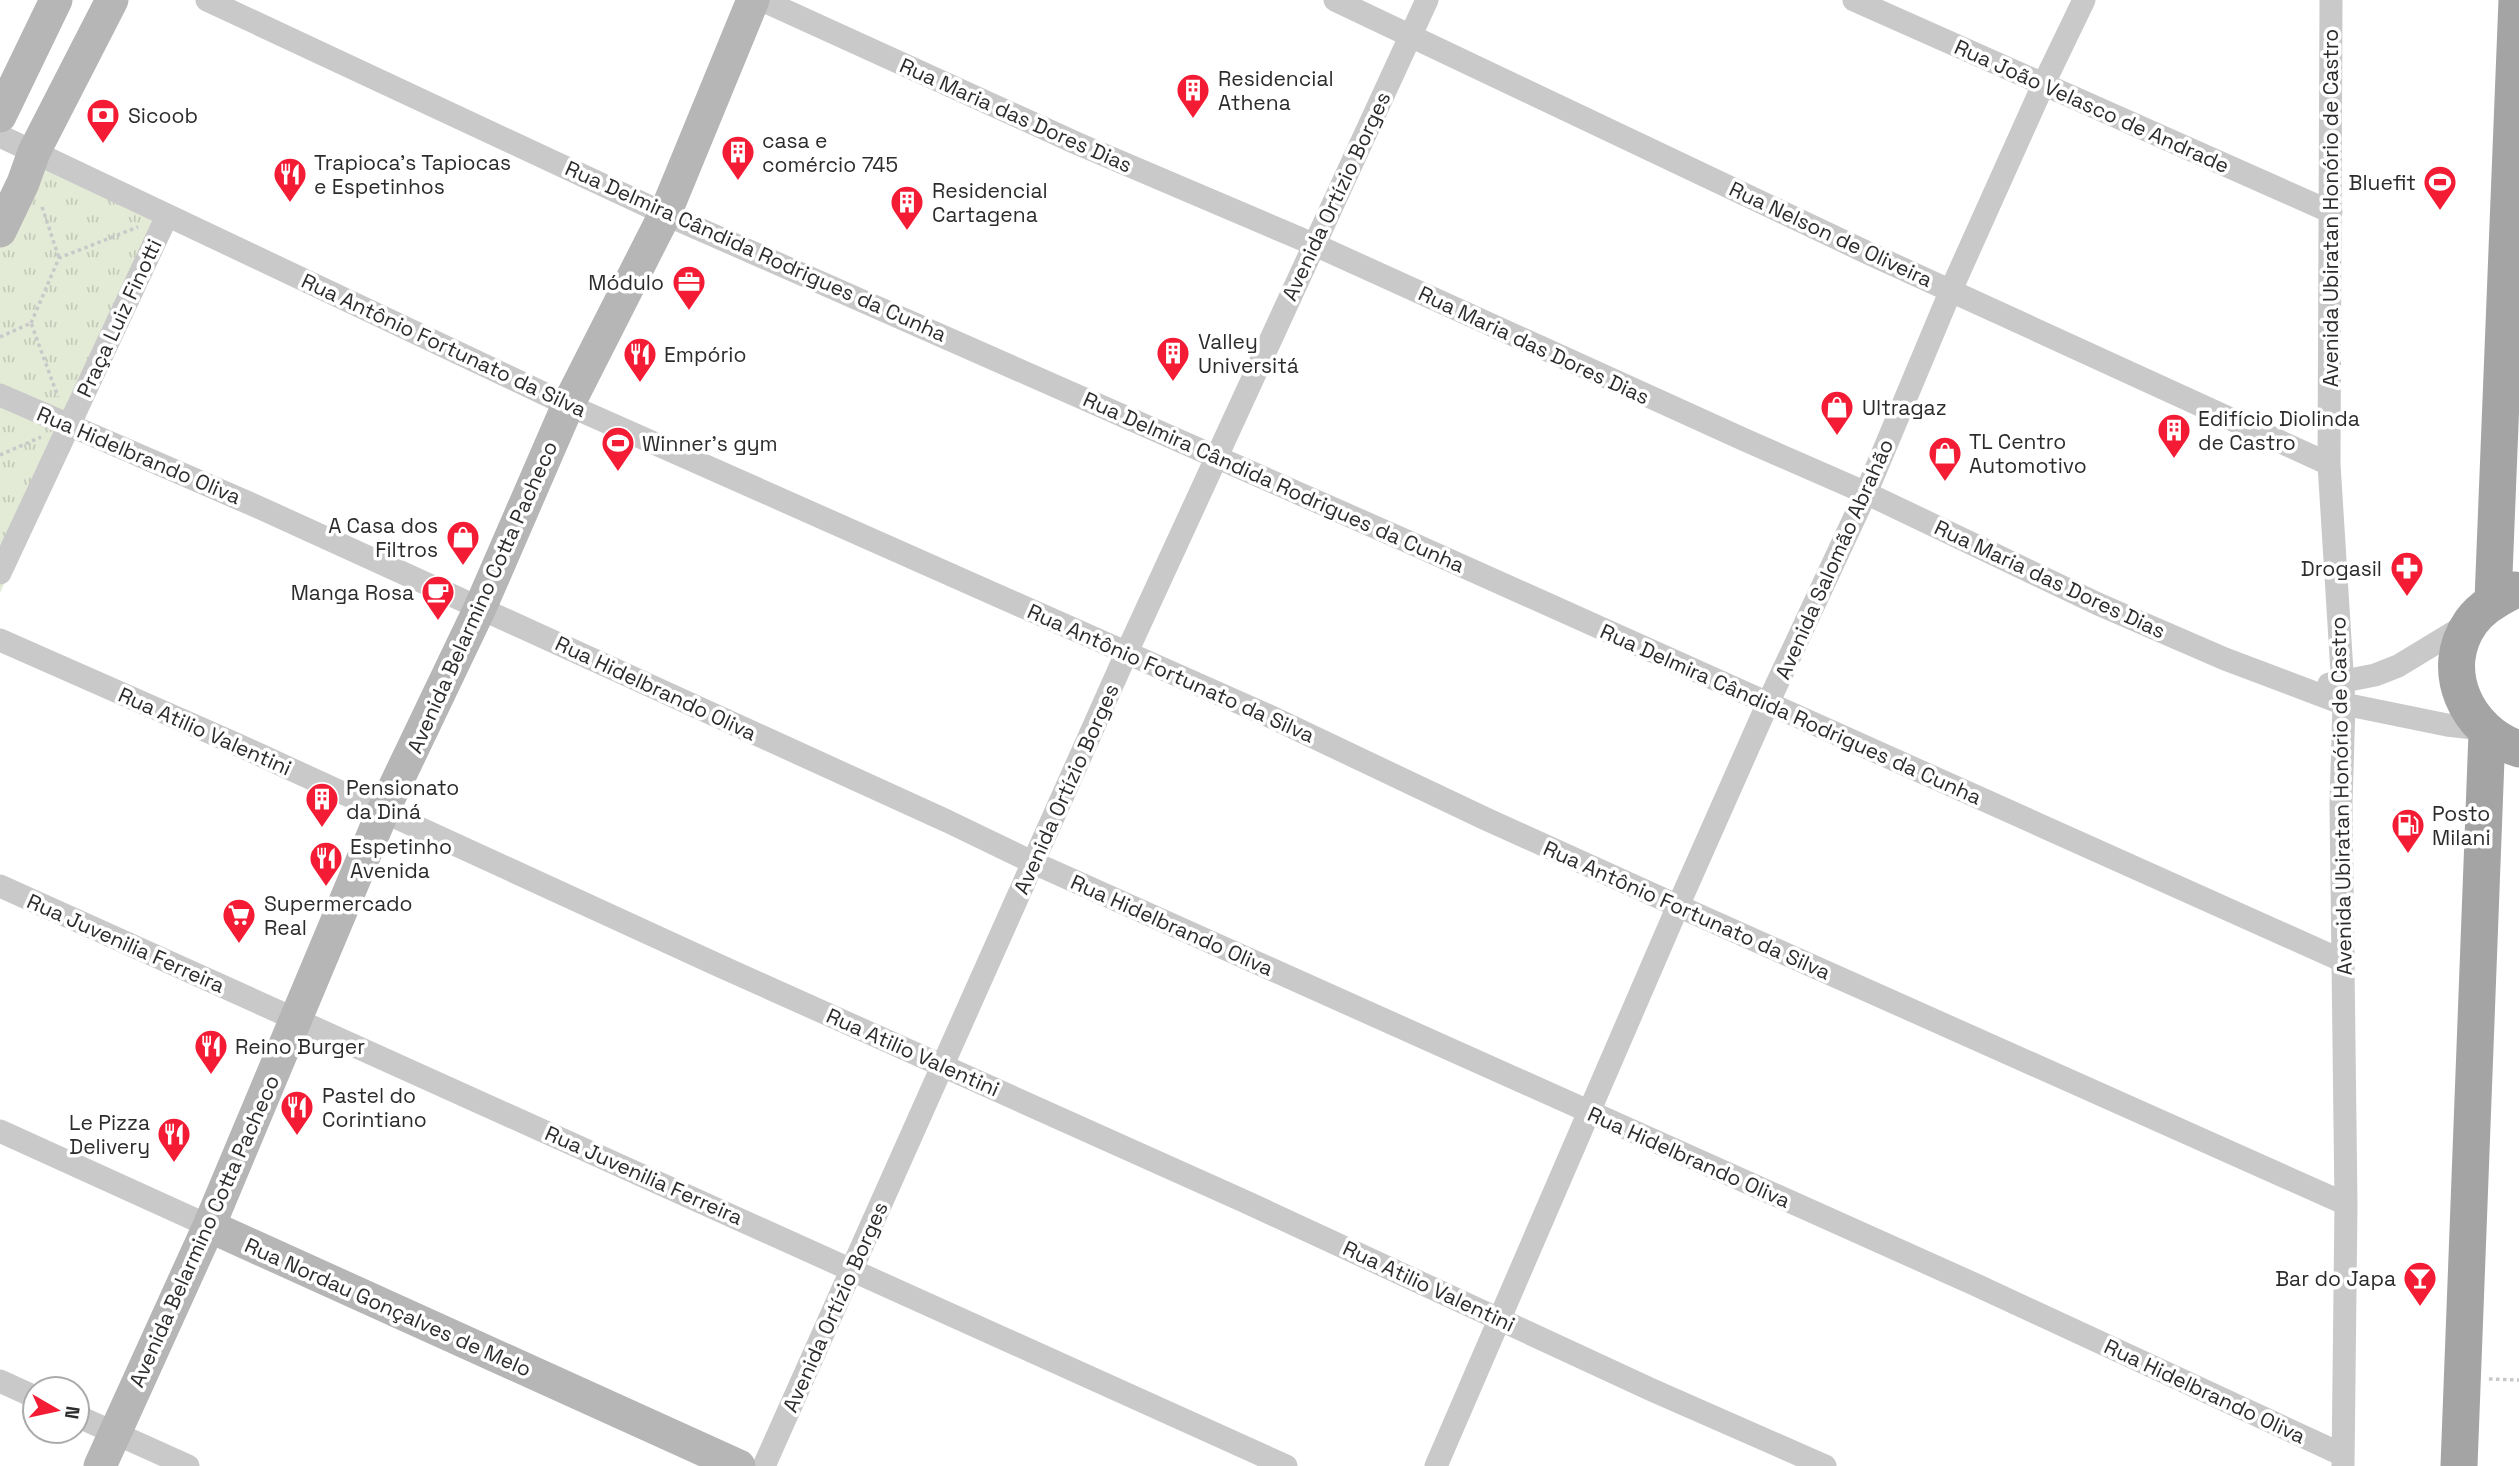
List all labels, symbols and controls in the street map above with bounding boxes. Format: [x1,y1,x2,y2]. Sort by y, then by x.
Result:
street label: Avenida Ubiratan Honório de Castro [2317,29,2344,387]
street label: Rua João Velasco de Andrade [1950,33,2234,179]
street label: Rua Maria das Dores Dias [895,51,1137,179]
place label: Residencial Athena [1218,65,1334,116]
building icon: Residencial Athena [1174,71,1212,120]
street label: Avenida Ortízio Borges [1276,87,1396,305]
bank icon: Sicoob [84,96,122,145]
place label: Sicoob [128,102,198,129]
place label: casa e comércio 745 [762,127,898,178]
building icon: casa e comércio 745 [719,133,757,182]
place label: Trapioca's Tapiocas e Espetinhos [314,149,511,200]
street label: Rua Delmira Cândida Rodrigues da Cunha [561,154,951,348]
restaurant icon: Trapioca's Tapiocas e Espetinhos [271,155,309,204]
sports icon: Bluefit [2421,163,2459,212]
place label: Bluefit [2349,169,2416,196]
street label: Rua Nelson de Oliveira [1725,175,1937,293]
place label: Residencial Cartagena [932,177,1048,228]
building icon: Residencial Cartagena [888,183,926,232]
street label: Praça Luiz Finotti [70,235,168,401]
office icon: Módulo [670,263,708,312]
street label: Rua Antônio Fortunato da Silva [297,267,591,423]
place label: Módulo [588,269,664,296]
street label: Rua Maria das Dores Dias [1414,280,1654,410]
place label: Valley Universitá [1198,328,1299,379]
building icon: Valley Universitá [1154,334,1192,383]
restaurant icon: Empório [621,335,659,384]
place label: Empório [664,341,746,368]
street label: Rua Delmira Cândida Rodrigues da Cunha [1079,385,1469,579]
shop icon: Ultragaz [1818,388,1856,437]
place label: Ultragaz [1862,394,1947,421]
street label: Rua Hidelbrando Oliva [33,400,245,510]
place label: Edifício Diolinda de Castro [2198,405,2360,456]
building icon: Edifício Diolinda de Castro [2155,411,2193,460]
sports icon: Winner's gym [599,424,637,473]
place label: TL Centro Automotivo [1969,428,2087,479]
place label: Winner's gym [642,430,778,457]
shop icon: TL Centro Automotivo [1926,434,1964,483]
street label: Avenida Salomão Abrahão [1769,435,1899,683]
street label: Avenida Belarmino Cotta Pacheco [401,437,563,757]
place label: A Casa dos Filtros [328,512,438,563]
street label: Rua Maria das Dores Dias [1930,514,2170,644]
shop icon: A Casa dos Filtros [444,518,482,567]
pharmacy icon: Drogasil [2388,549,2426,598]
place label: Drogasil [2301,555,2382,582]
cafe icon: Manga Rosa [419,573,457,622]
place label: Manga Rosa [291,579,414,606]
street label: Rua Antônio Fortunato da Silva [1023,597,1319,749]
street label: Avenida Ubiratan Honório de Castro [2324,616,2358,976]
street label: Rua Delmira Cândida Rodrigues da Cunha [1596,617,1986,811]
street label: Rua Hidelbrando Oliva [551,630,761,746]
street label: Avenida Ortízio Borges [1007,679,1125,899]
street label: Rua Atilio Valentini [114,681,296,781]
place label: Pensionato da Diná [346,774,459,825]
building icon: Pensionato da Diná [303,780,341,829]
place label: Posto Milani [2432,800,2491,851]
fuel station icon: Posto Milani [2389,806,2427,855]
place label: Espetinho Avenida [350,833,452,884]
street label: Rua Antônio Fortunato da Silva [1539,834,1835,986]
restaurant icon: Espetinho Avenida [307,839,345,888]
street label: Rua Hidelbrando Oliva [1067,868,1277,982]
street label: Rua Juvenilia Ferreira [23,887,229,999]
place label: Supermercado Real [264,890,412,941]
supermarket icon: Supermercado Real [220,896,258,945]
street label: Rua Atilio Valentini [822,1002,1004,1102]
restaurant icon: Reino Burger [192,1027,230,1076]
place label: Reino Burger [235,1033,365,1060]
street label: Avenida Belarmino Cotta Pacheco [123,1071,285,1391]
place label: Pastel do Corintiano [322,1082,427,1133]
restaurant icon: Pastel do Corintiano [278,1088,316,1137]
street label: Rua Hidelbrando Oliva [1584,1100,1794,1214]
place label: Le Pizza Delivery [69,1109,150,1160]
restaurant icon: Le Pizza Delivery [155,1115,193,1164]
street label: Rua Juvenilia Ferreira [541,1119,747,1231]
street label: Avenida Ortízio Borges [776,1197,894,1417]
street label: Rua Nordau Gonçalves de Melo [240,1231,536,1383]
street label: Rua Atilio Valentini [1339,1234,1519,1338]
bar icon: Bar do Japa [2401,1259,2439,1308]
place label: Bar do Japa [2275,1265,2396,1292]
street label: Rua Hidelbrando Oliva [2100,1333,2310,1449]
north arrow [21,1375,91,1445]
text: N [59,1404,86,1421]

